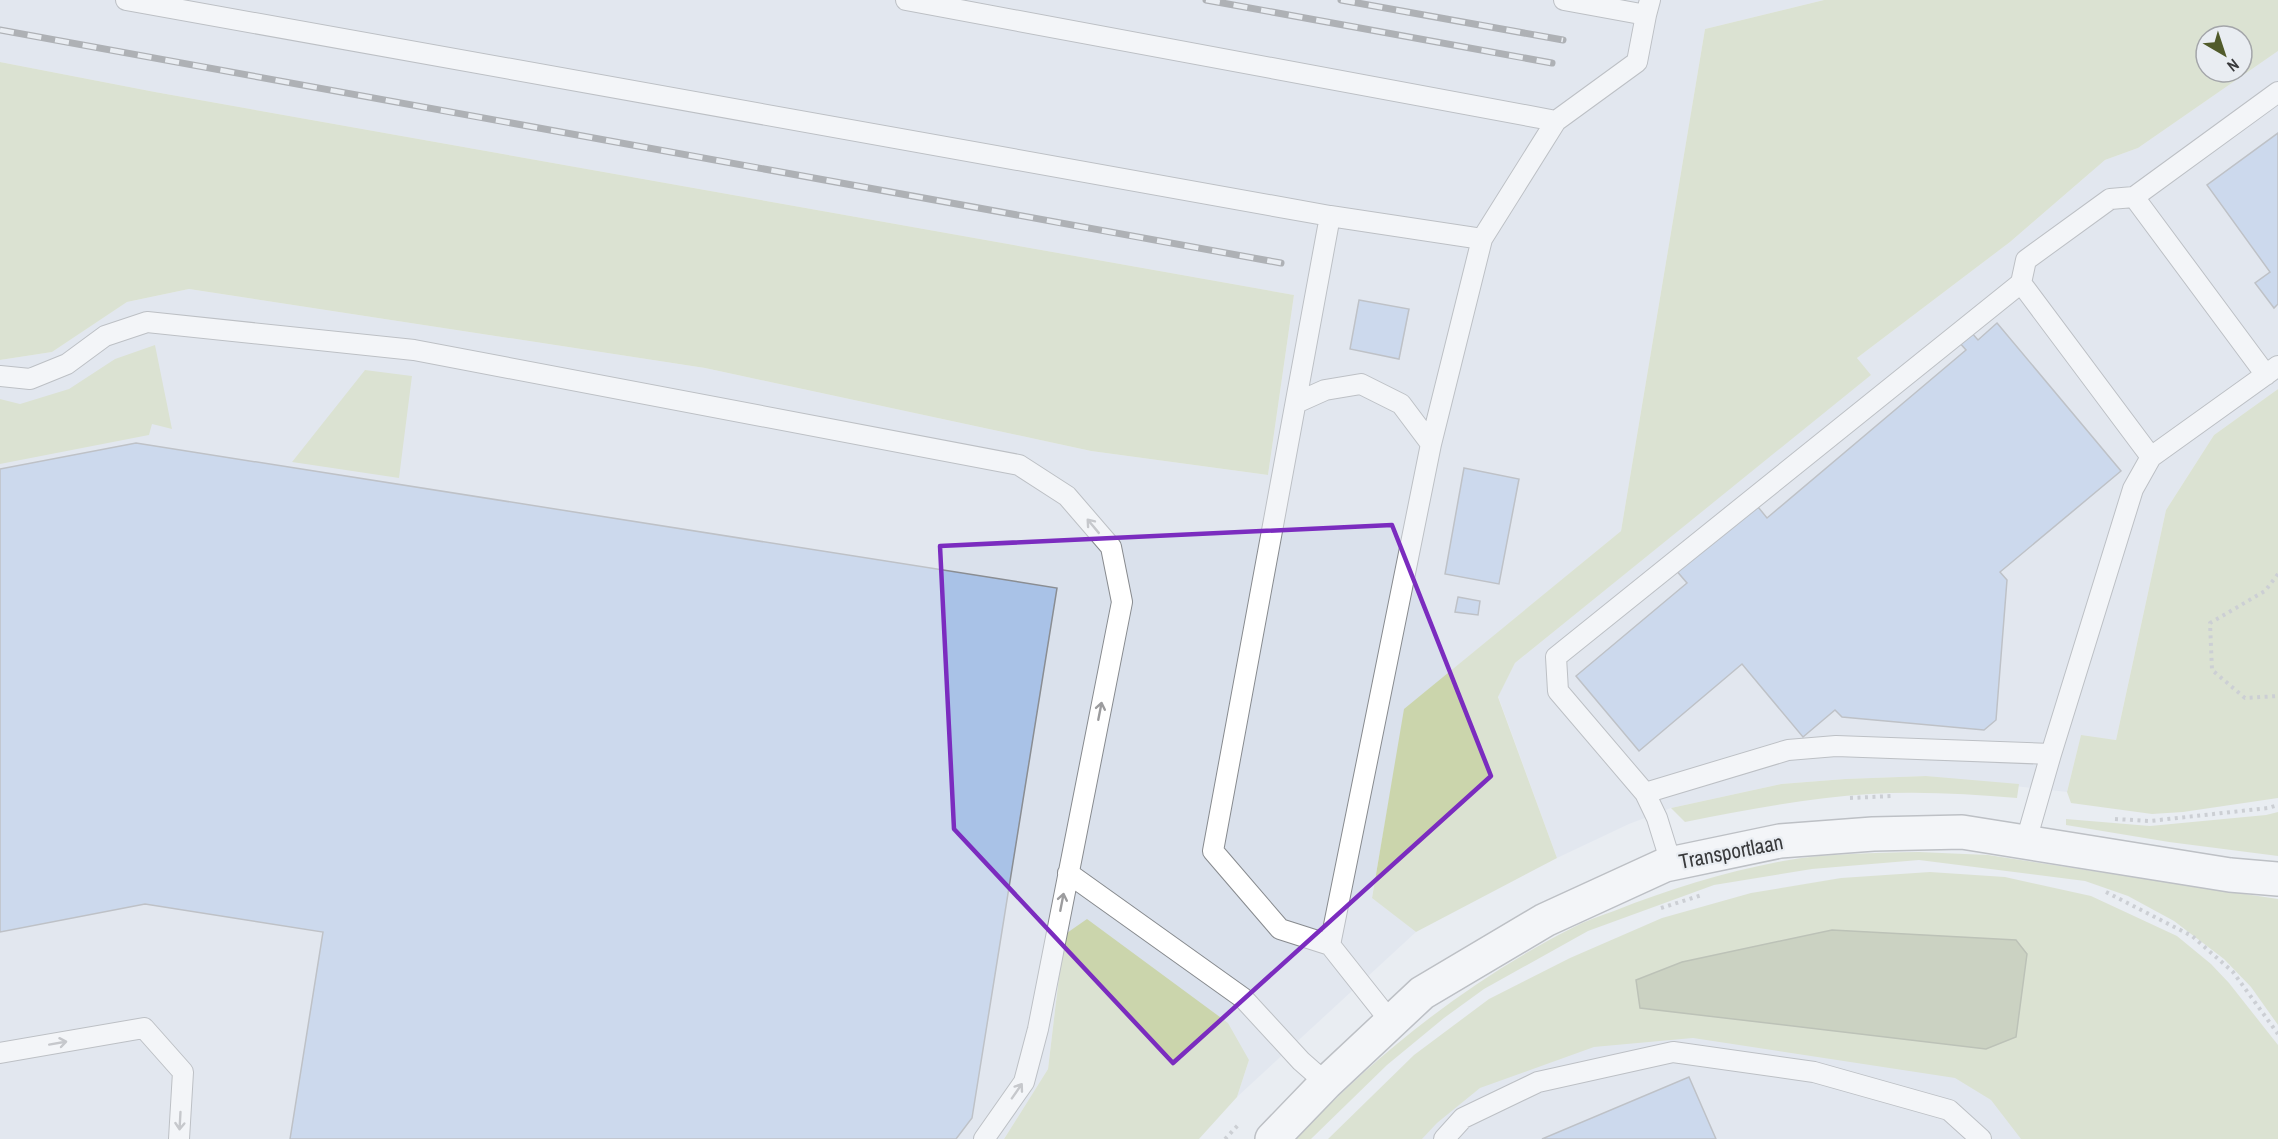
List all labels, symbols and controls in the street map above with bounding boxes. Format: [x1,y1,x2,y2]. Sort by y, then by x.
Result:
north arrow [2194,24,2254,84]
text: N [2223,54,2244,77]
one-way arrow [1086,519,1100,534]
one-way arrow [1095,702,1106,721]
street label: Transportlaan [1676,827,1786,876]
one-way arrow [1057,893,1068,913]
one-way arrow [47,1037,67,1048]
one-way arrow [1011,1084,1023,1100]
one-way arrow [175,1110,186,1130]

